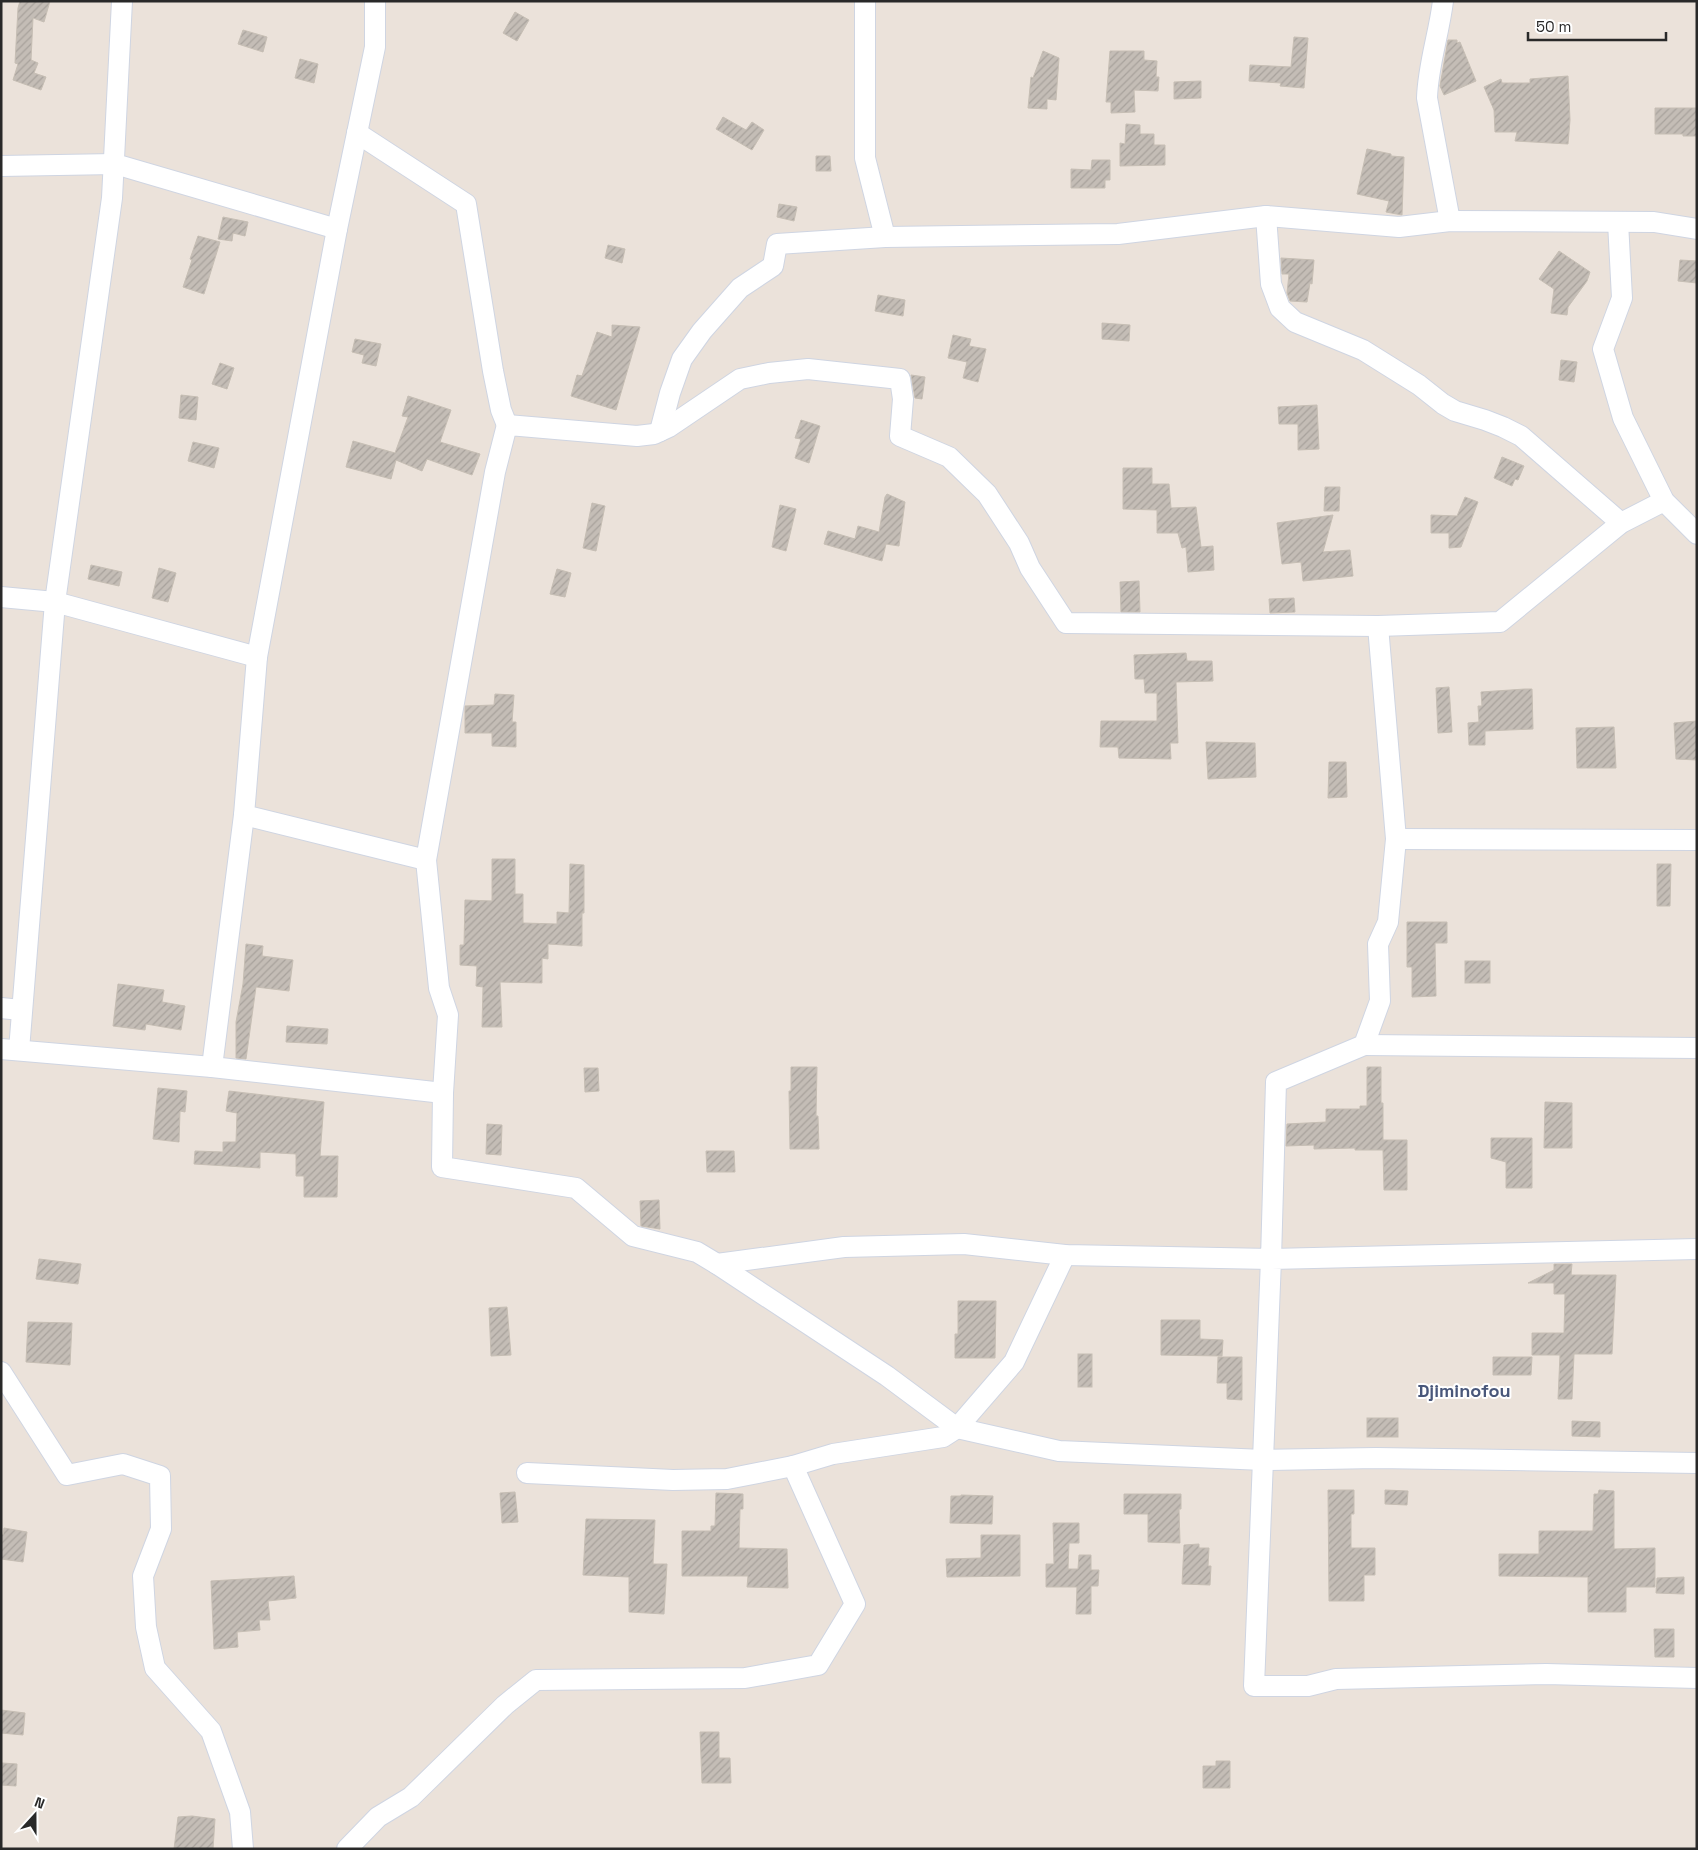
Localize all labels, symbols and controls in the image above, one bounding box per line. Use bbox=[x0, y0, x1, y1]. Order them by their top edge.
scale bar bbox=[1528, 10, 1666, 42]
text: 50 m bbox=[1536, 17, 1571, 36]
district label: Djiminofou bbox=[1417, 1379, 1511, 1402]
north arrow bbox=[10, 1790, 60, 1840]
text: N bbox=[32, 1793, 47, 1813]

